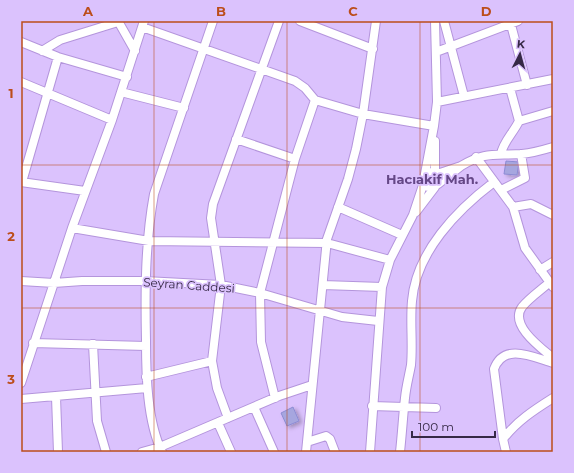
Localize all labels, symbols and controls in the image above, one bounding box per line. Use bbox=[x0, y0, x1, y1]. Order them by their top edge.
text: A bbox=[82, 3, 94, 19]
text: B bbox=[216, 3, 226, 19]
text: C bbox=[348, 3, 358, 19]
text: D bbox=[481, 3, 492, 19]
north arrow bbox=[500, 34, 540, 74]
text: K bbox=[516, 37, 527, 52]
text: 1 bbox=[8, 85, 14, 101]
district label: Hacıakif Mah. bbox=[386, 171, 478, 187]
text: 2 bbox=[7, 228, 15, 244]
street label: Seyran Caddesi bbox=[143, 274, 235, 296]
text: 3 bbox=[6, 371, 15, 387]
scale bar bbox=[412, 413, 495, 439]
text: 100 m bbox=[418, 419, 454, 434]

